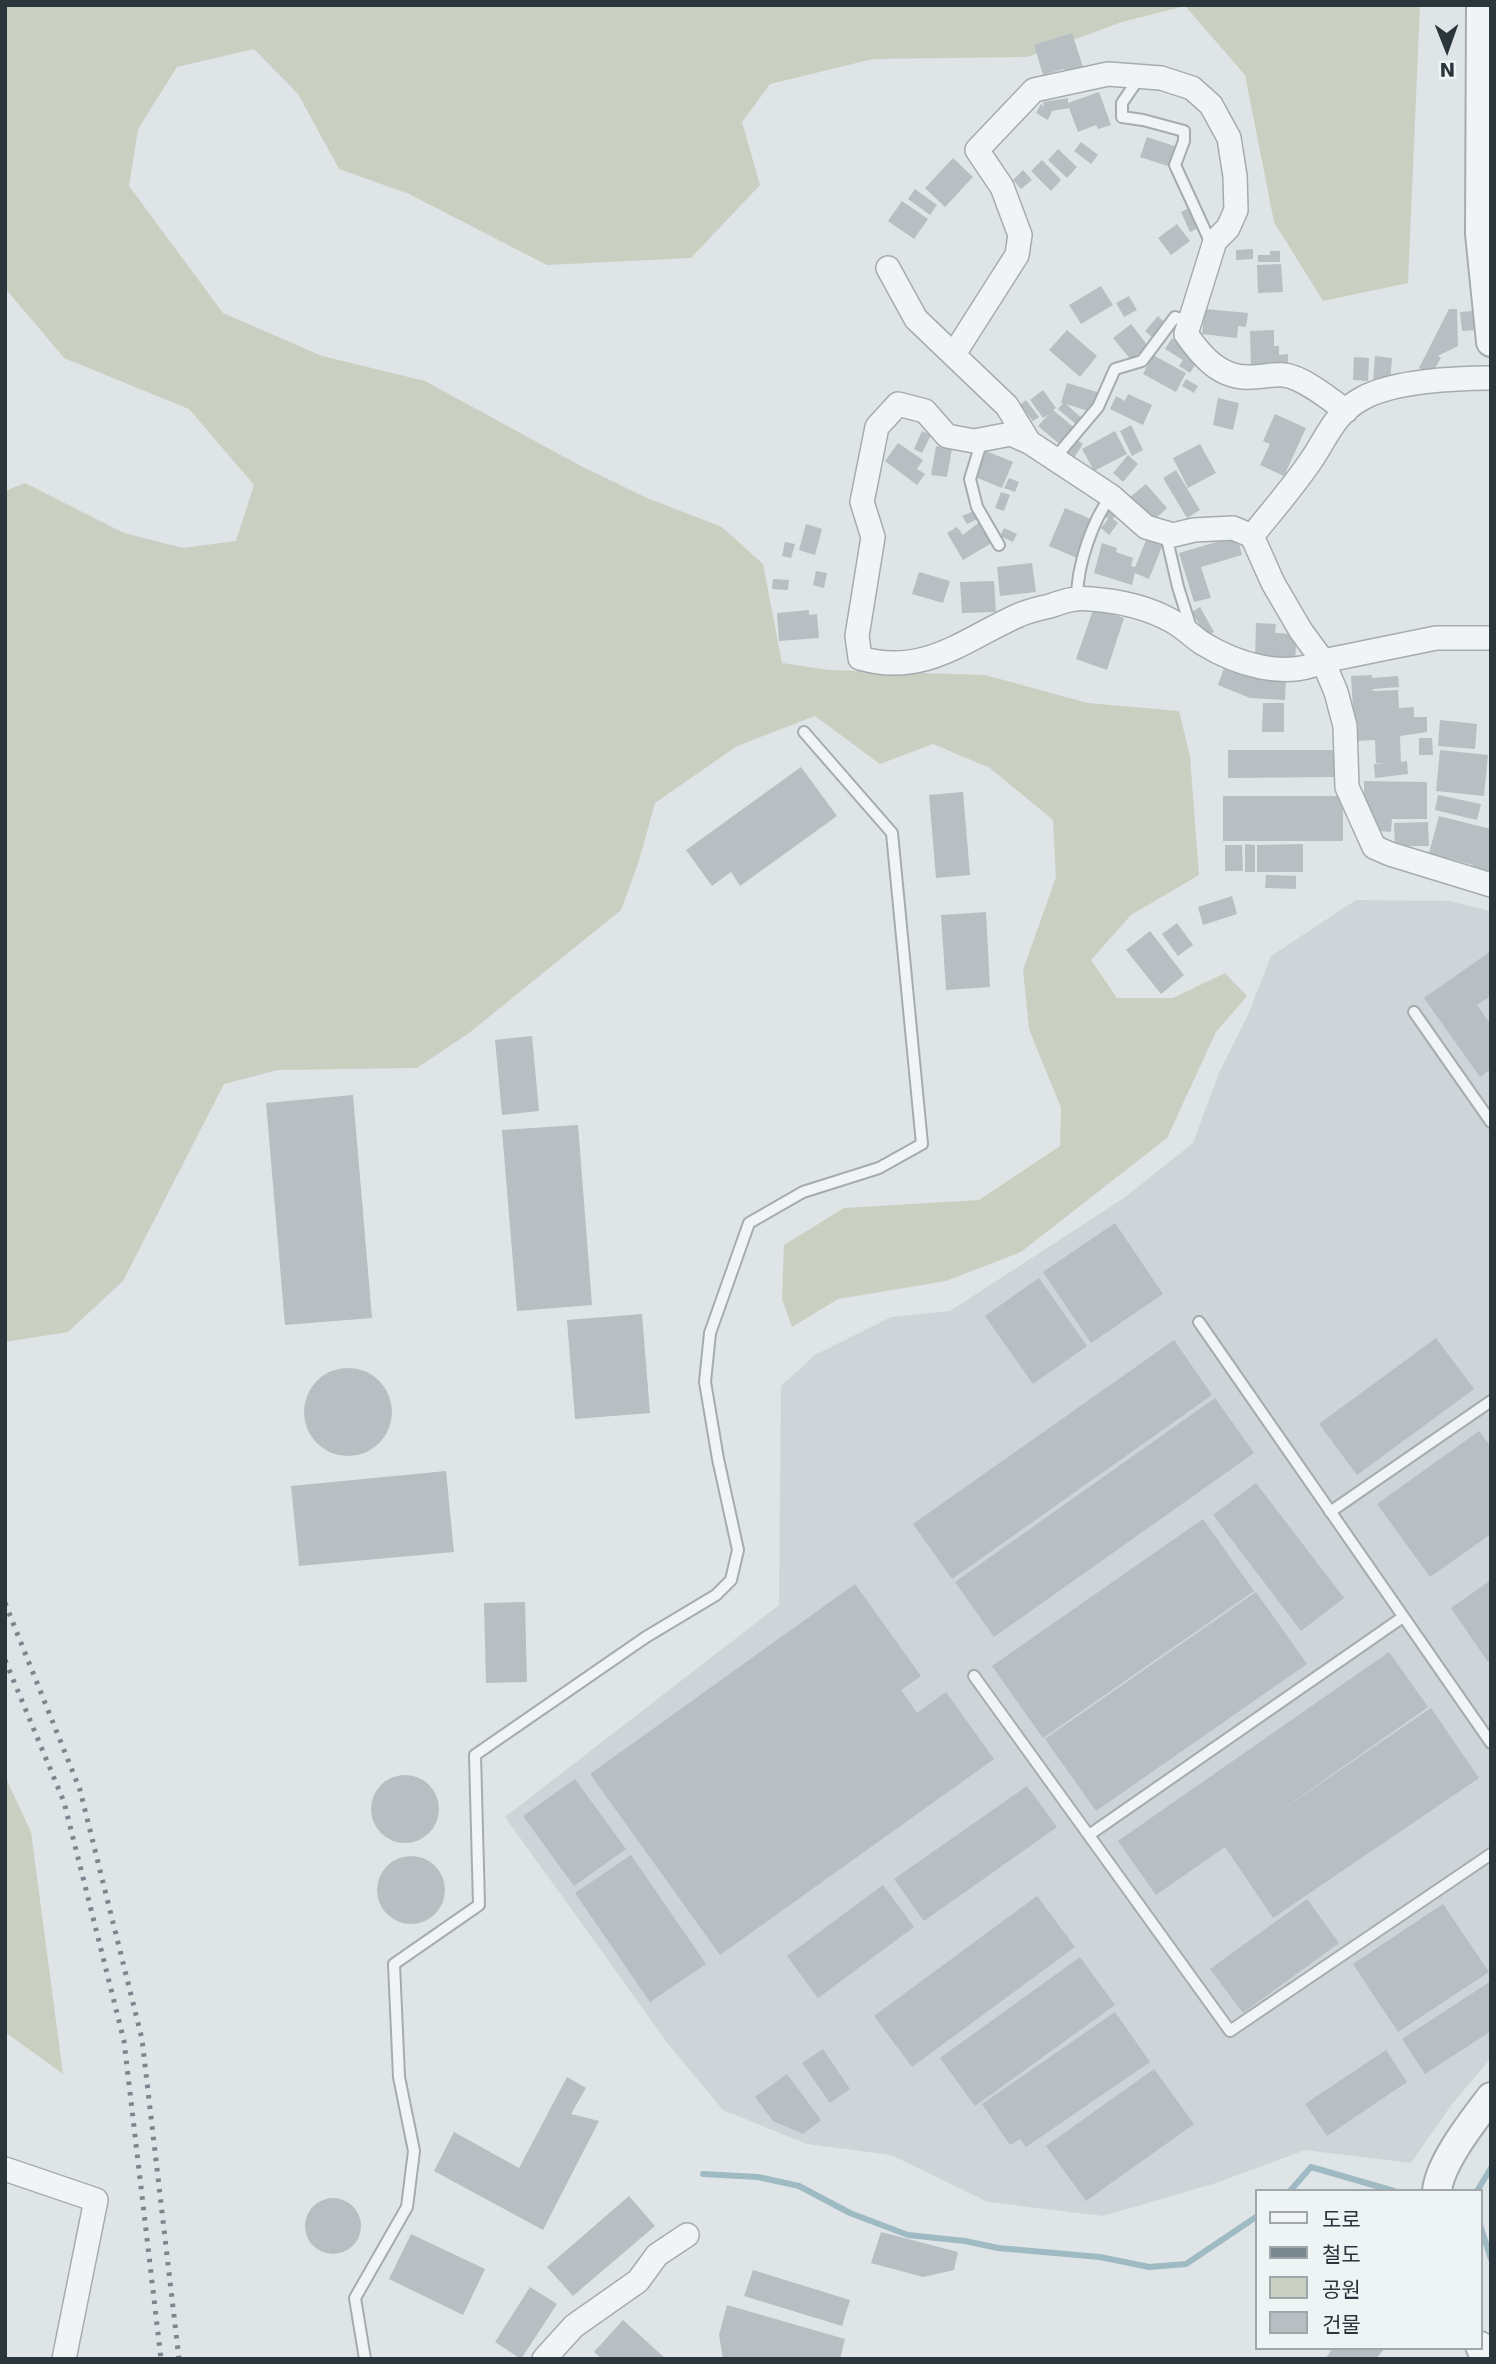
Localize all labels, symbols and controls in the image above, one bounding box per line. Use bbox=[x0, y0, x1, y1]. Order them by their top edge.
north arrow bbox=[1412, 14, 1482, 84]
text: N bbox=[1439, 59, 1456, 81]
legend bbox=[1254, 2189, 1482, 2350]
text: 도로 bbox=[1322, 2208, 1361, 2232]
text: 철도 bbox=[1322, 2243, 1361, 2267]
text: 공원 bbox=[1322, 2278, 1361, 2302]
text: 건물 bbox=[1322, 2313, 1361, 2337]

